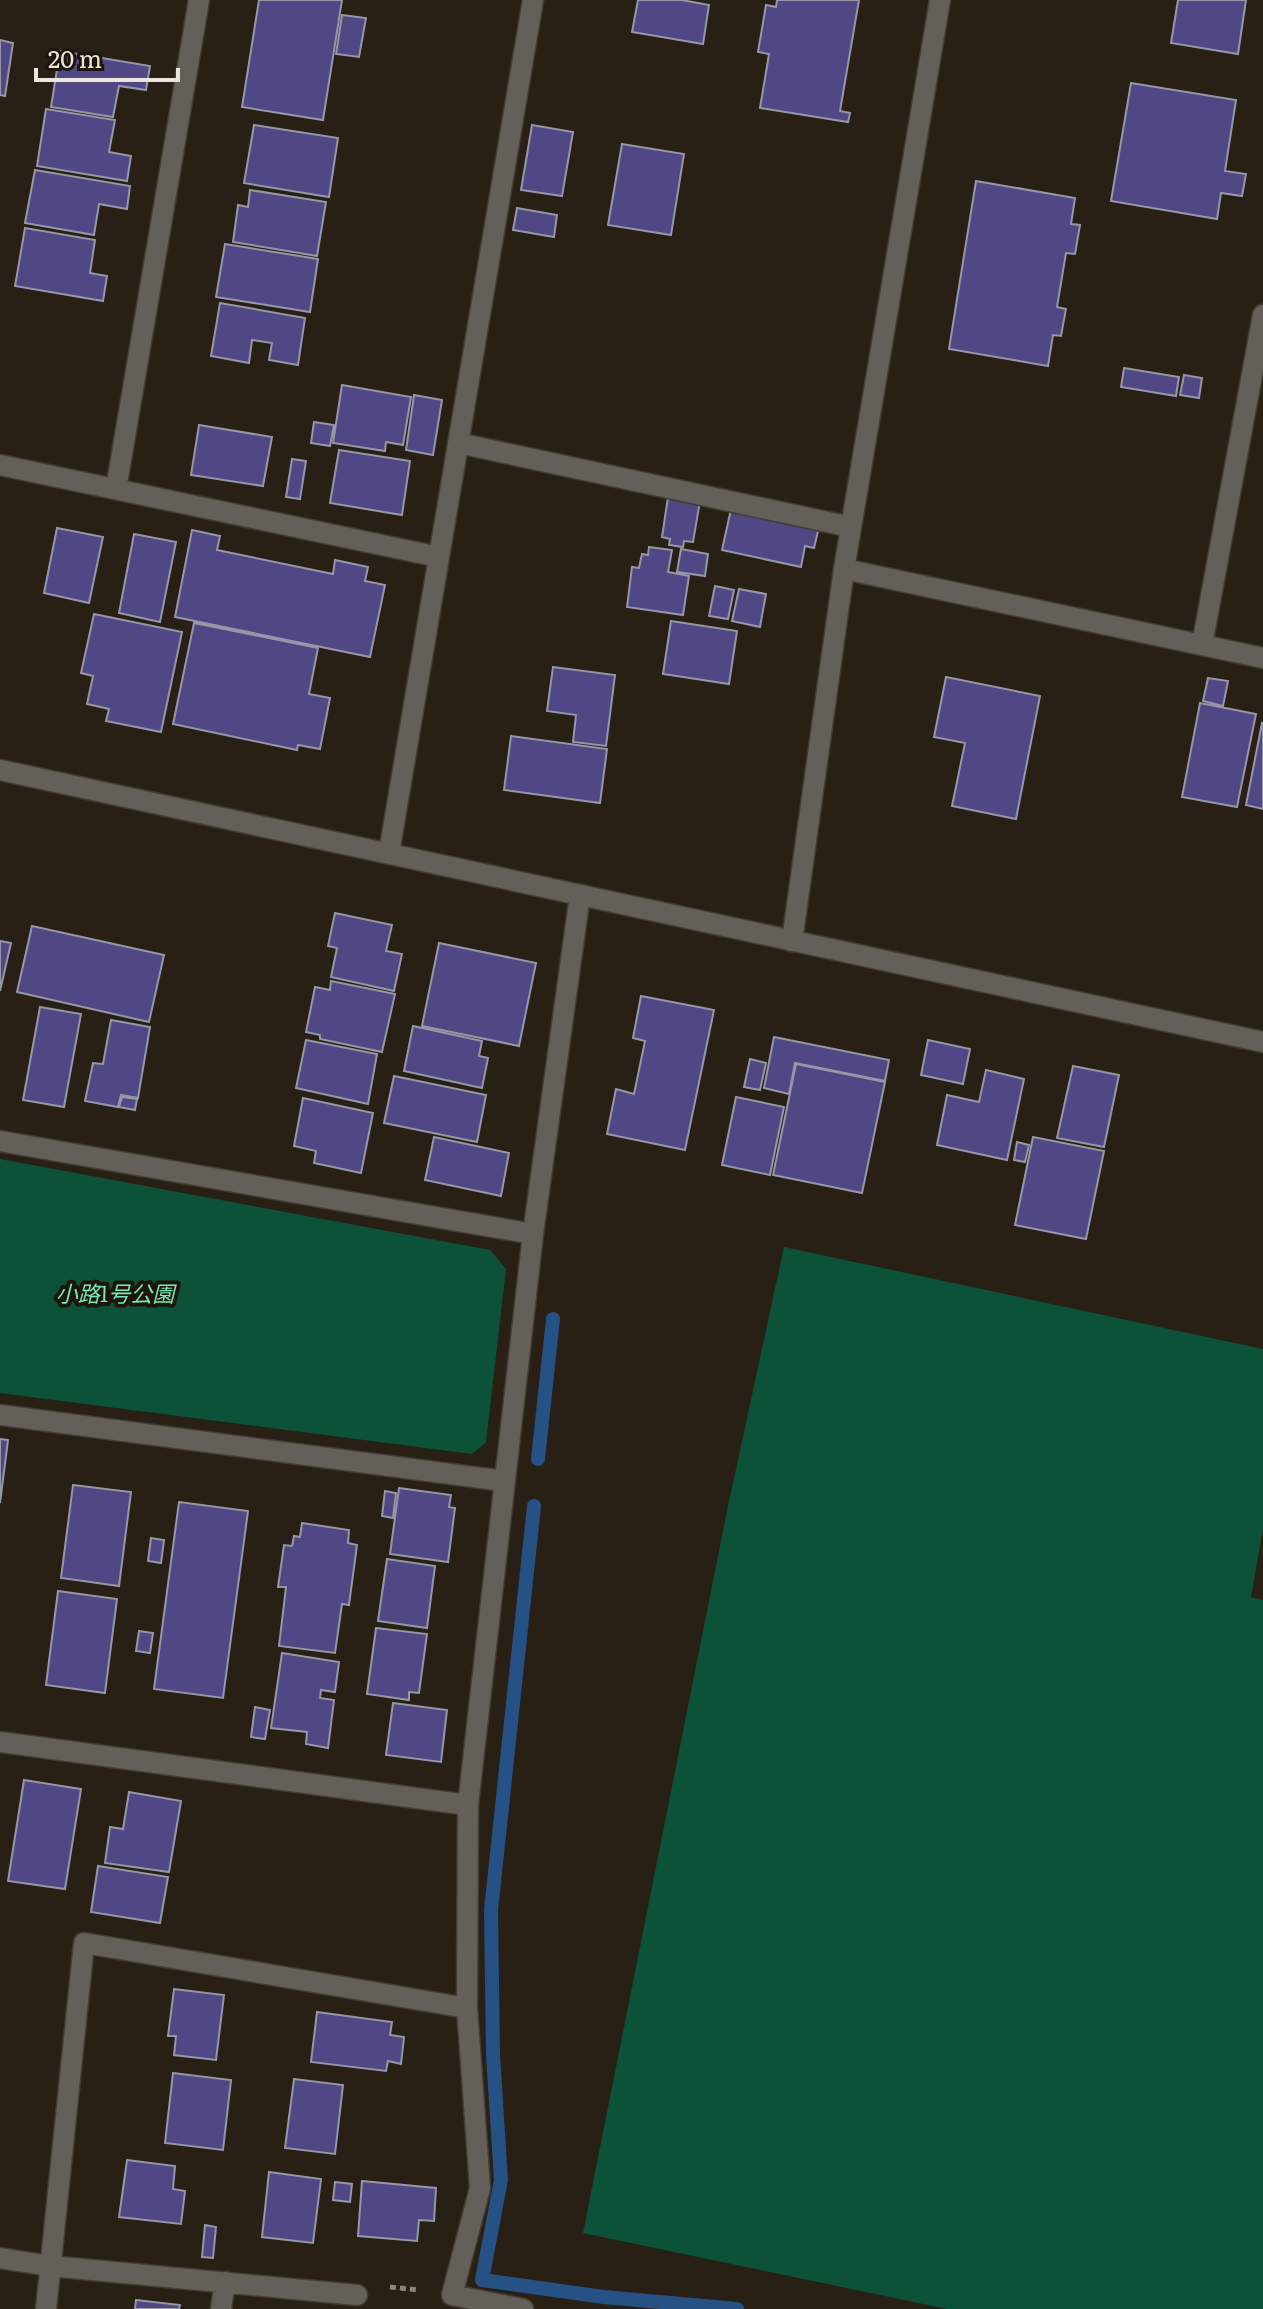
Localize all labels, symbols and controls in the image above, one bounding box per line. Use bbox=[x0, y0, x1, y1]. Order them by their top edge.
scale bar bbox=[36, 32, 178, 82]
text: 20 m bbox=[48, 40, 102, 75]
park label: 小路1号公園 bbox=[56, 1276, 177, 1309]

